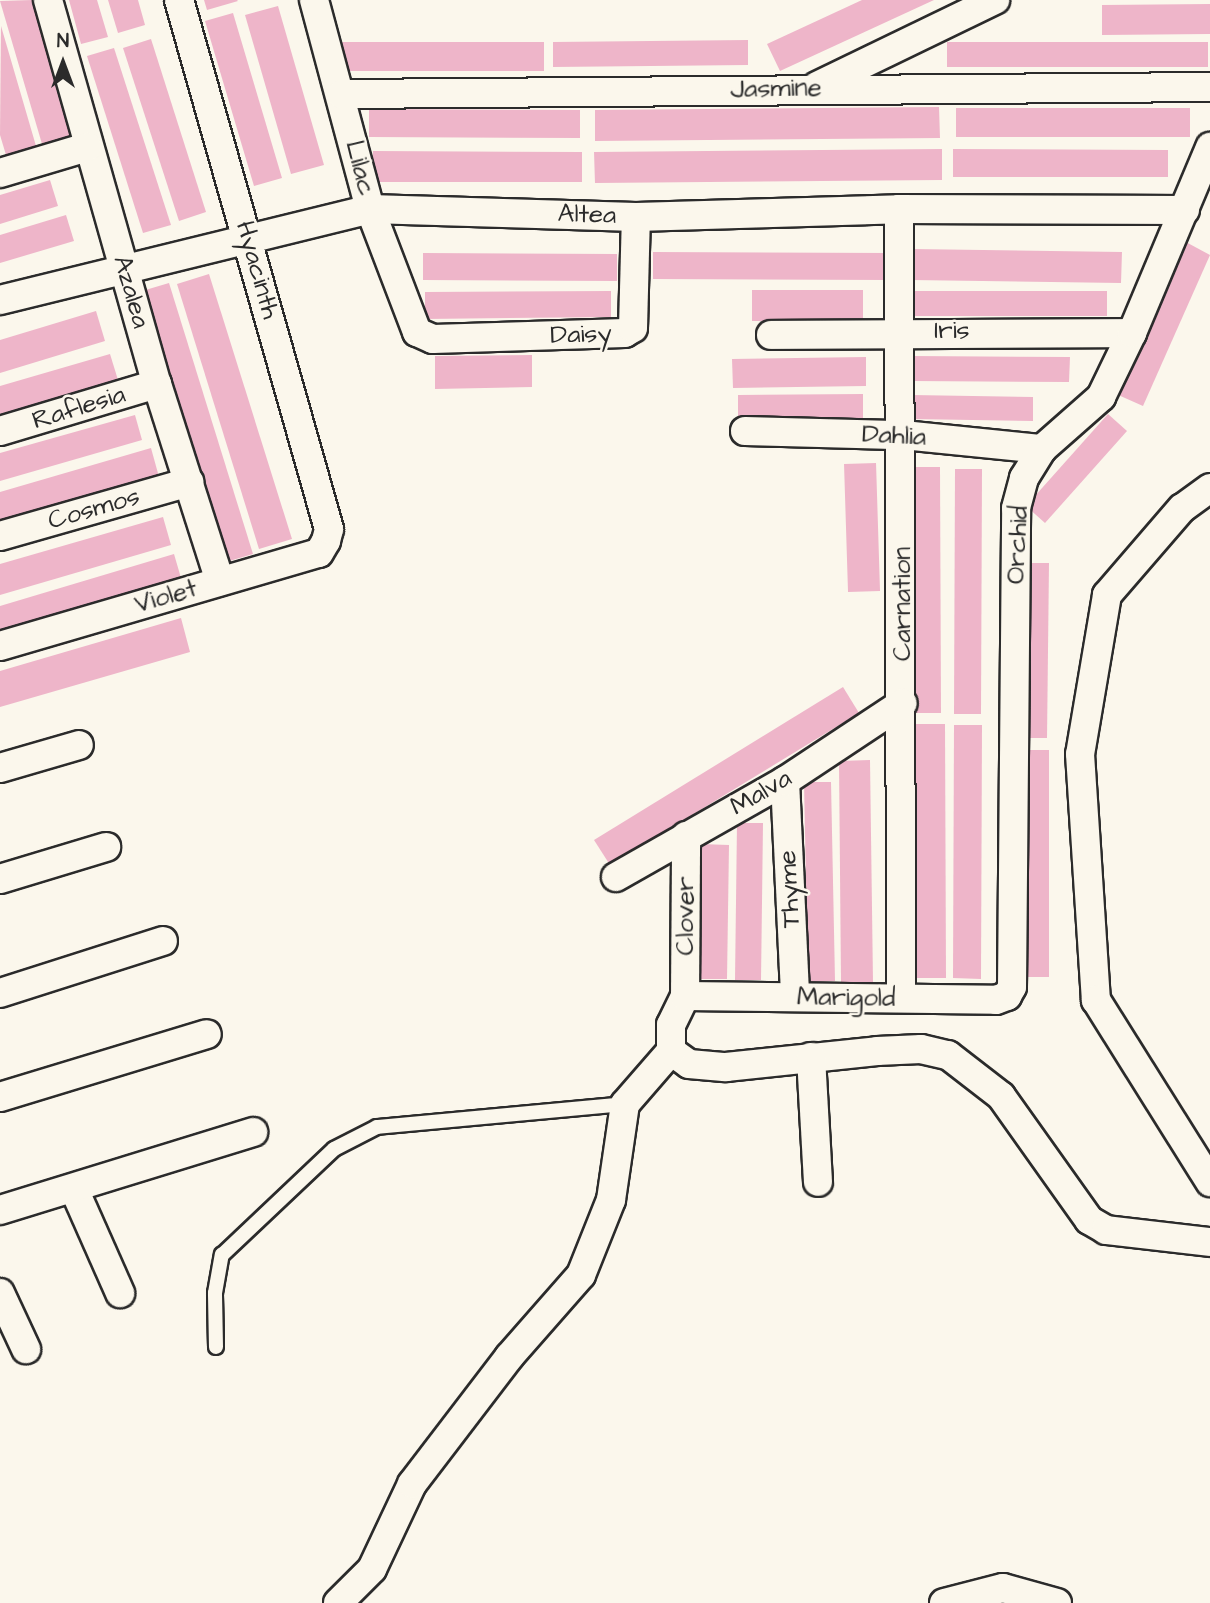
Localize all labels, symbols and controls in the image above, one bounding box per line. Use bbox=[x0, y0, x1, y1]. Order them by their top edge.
north arrow bbox=[28, 28, 98, 98]
text: N bbox=[57, 28, 69, 55]
street label: Jasmine bbox=[730, 73, 822, 105]
street label: Lilac bbox=[338, 137, 382, 199]
street label: Altea bbox=[557, 198, 617, 232]
street label: Hyacinth bbox=[228, 218, 286, 322]
street label: Azalea bbox=[106, 252, 156, 332]
street label: Iris bbox=[934, 315, 970, 347]
street label: Daisy bbox=[550, 318, 612, 352]
street label: Raflesia bbox=[29, 379, 129, 437]
street label: Dahlia bbox=[861, 419, 927, 453]
street label: Cosmos bbox=[45, 481, 143, 537]
street label: Orchid bbox=[1000, 505, 1036, 585]
street label: Carnation bbox=[887, 547, 919, 661]
street label: Violet bbox=[131, 573, 201, 621]
street label: Malva bbox=[725, 763, 797, 823]
street label: Thyme bbox=[772, 849, 808, 929]
street label: Clover bbox=[670, 876, 702, 956]
street label: Marigold bbox=[797, 982, 895, 1014]

